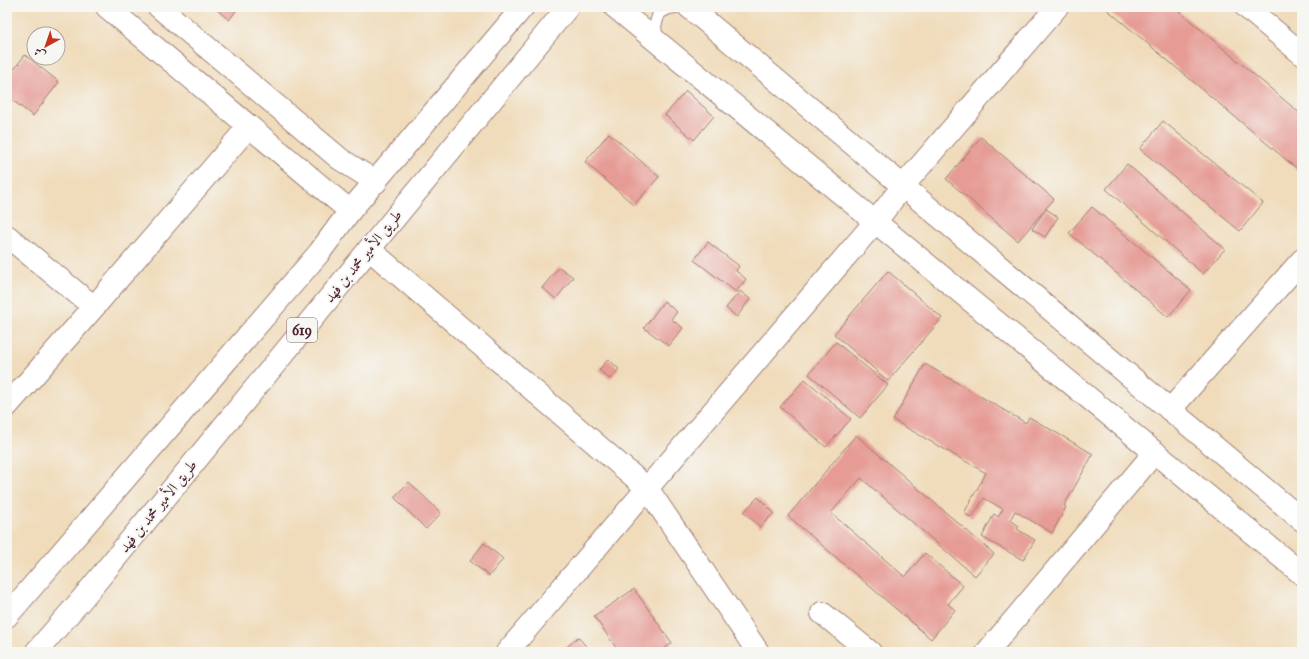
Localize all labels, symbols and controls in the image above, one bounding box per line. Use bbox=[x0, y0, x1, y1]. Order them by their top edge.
north arrow bbox=[26, 26, 66, 66]
text: ش bbox=[31, 45, 48, 62]
street label: طريق الأمير محمد بن فهد bbox=[319, 205, 407, 307]
road number: 619 bbox=[287, 318, 317, 342]
street label: طريق الأمير محمد بن فهد bbox=[114, 455, 202, 557]

